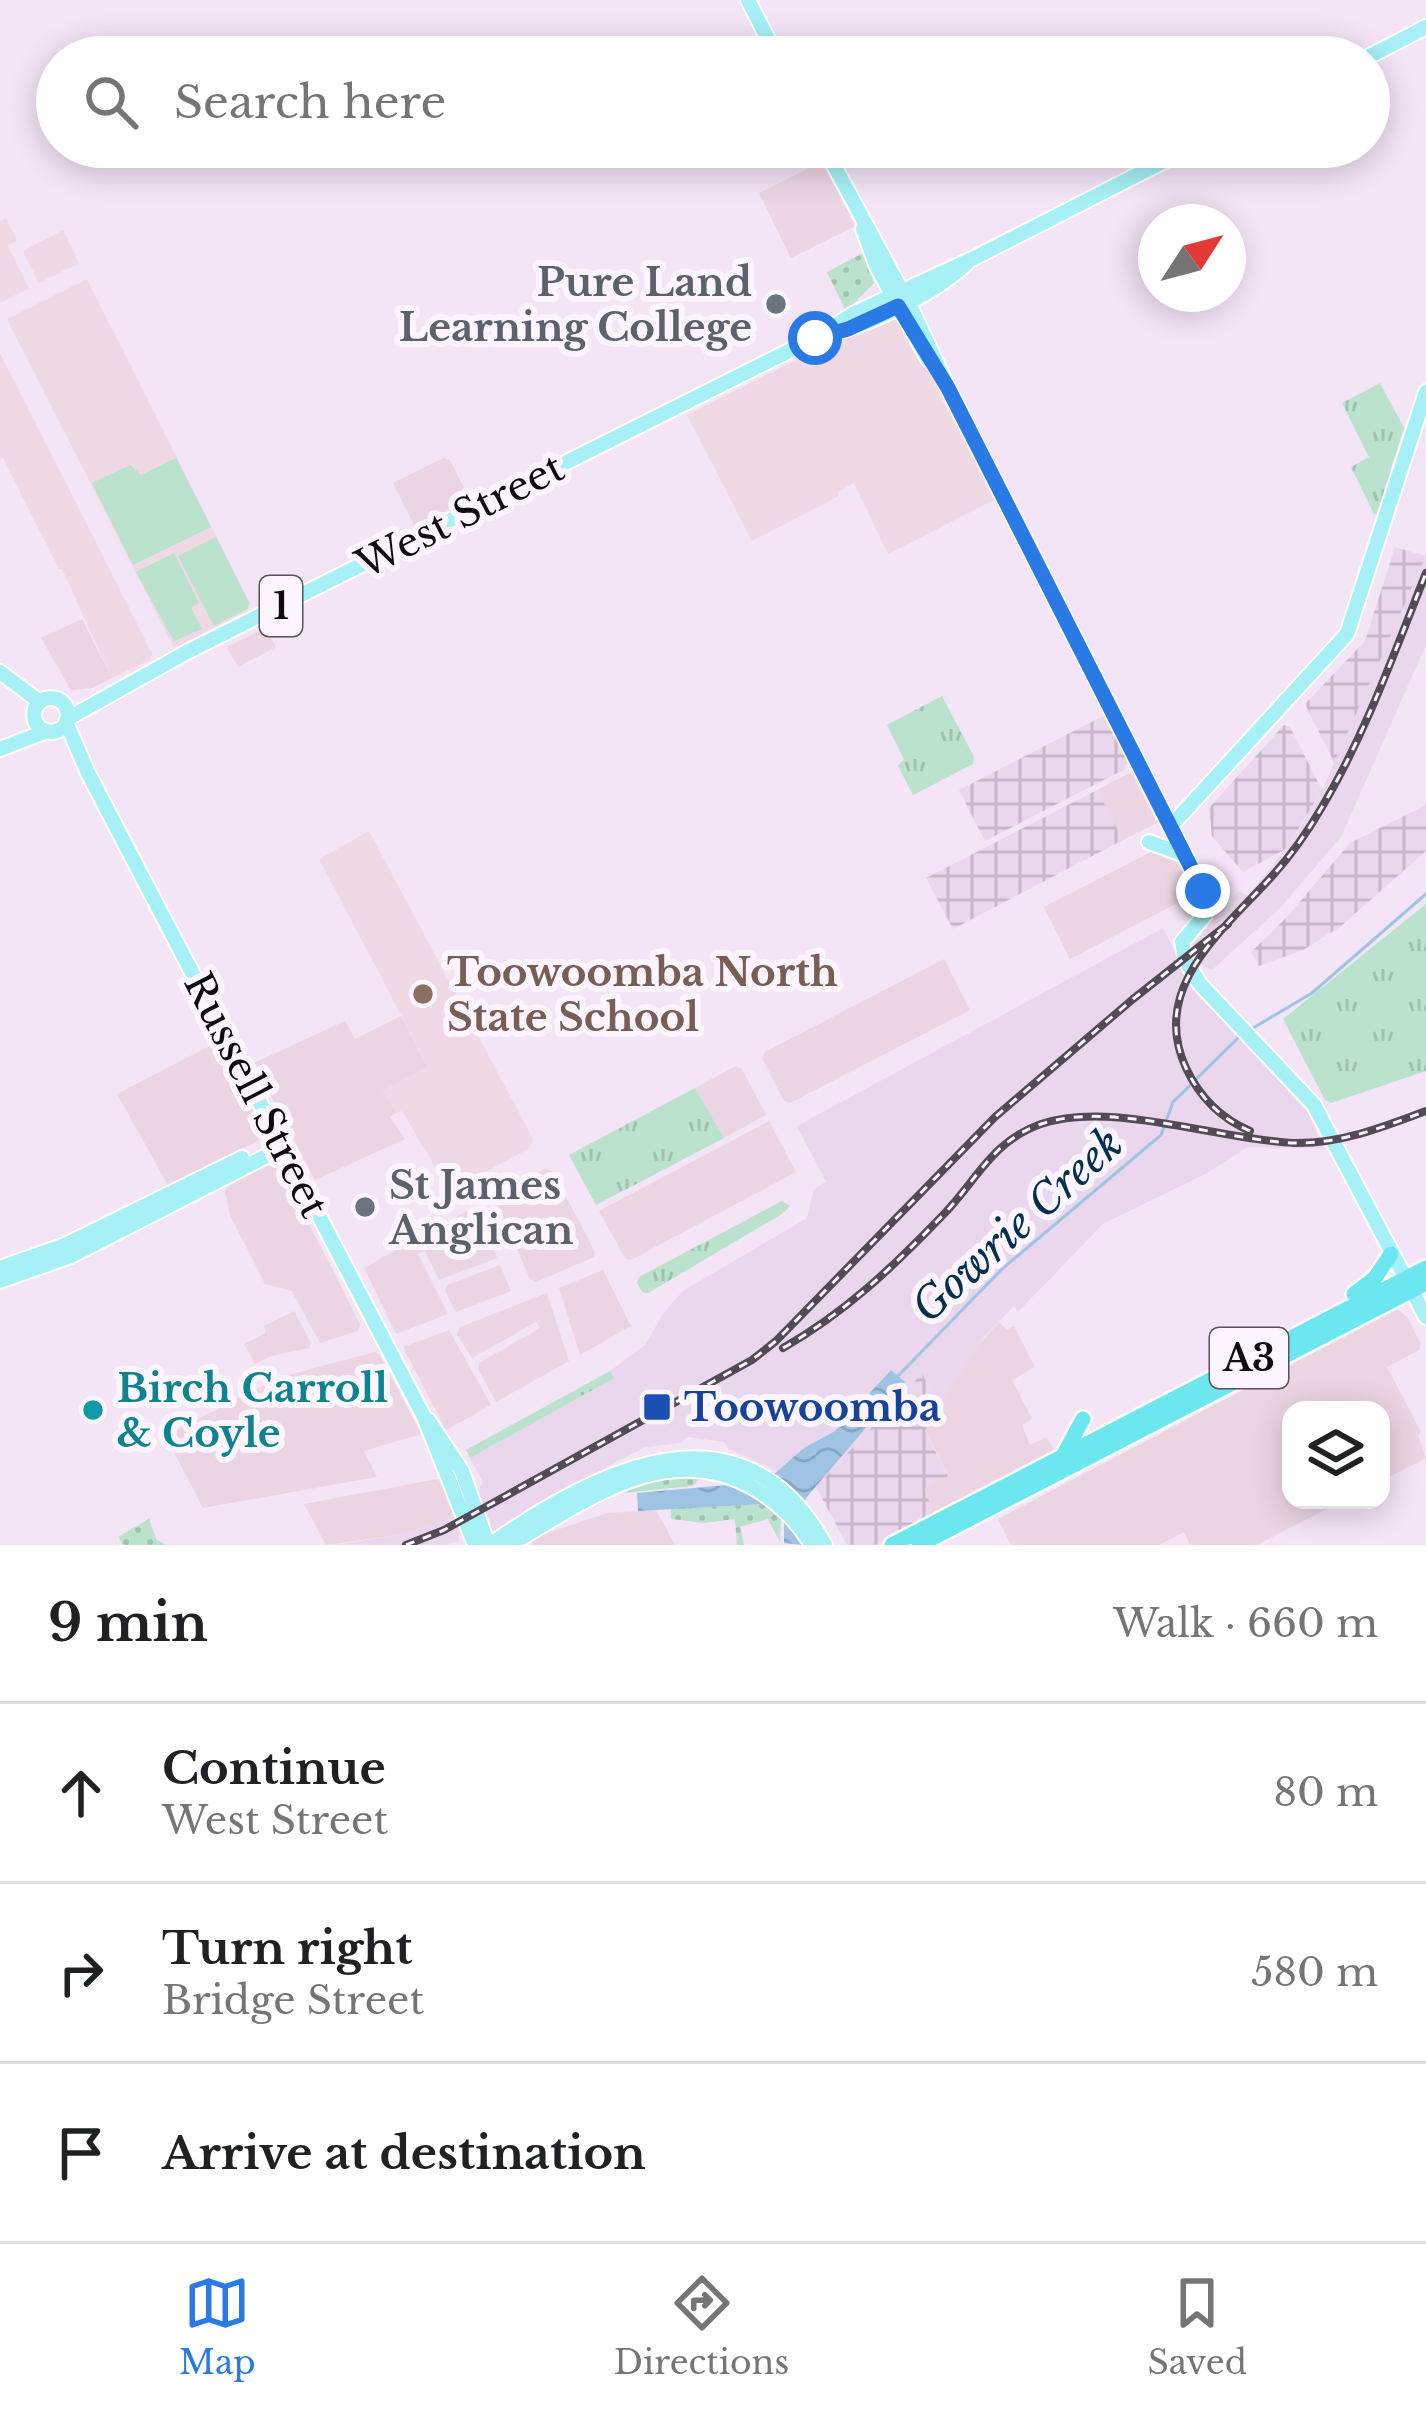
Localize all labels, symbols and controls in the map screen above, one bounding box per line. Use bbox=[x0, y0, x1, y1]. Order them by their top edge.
search box bbox=[36, 36, 1390, 168]
icon: search bbox=[78, 69, 144, 135]
text: Search here bbox=[174, 74, 446, 130]
north arrow bbox=[1138, 204, 1246, 312]
place label: Pure Land Learning College bbox=[399, 258, 752, 352]
marker: Pure Land Learning College bbox=[763, 291, 789, 317]
route start bbox=[788, 311, 842, 365]
street label: West Street bbox=[347, 443, 572, 590]
road number: 1 bbox=[260, 576, 302, 636]
route end bbox=[1176, 864, 1230, 918]
place label: Toowoomba North State School bbox=[447, 948, 838, 1042]
street label: Russell Street bbox=[173, 964, 339, 1226]
marker: Toowoomba North State School bbox=[410, 981, 436, 1007]
water label: Gowrie Creek bbox=[901, 1117, 1133, 1333]
place label: St James Anglican bbox=[388, 1161, 573, 1255]
marker: St James Anglican bbox=[352, 1194, 378, 1220]
road number: A3 bbox=[1210, 1328, 1288, 1388]
place label: Birch Carroll & Coyle bbox=[117, 1364, 388, 1458]
place label: Toowoomba bbox=[684, 1383, 941, 1432]
marker: Toowoomba bbox=[641, 1391, 673, 1423]
marker: Birch Carroll & Coyle bbox=[80, 1397, 106, 1423]
map controls bbox=[1282, 1401, 1390, 1509]
button: layers bbox=[1282, 1401, 1390, 1509]
text: 9 min bbox=[48, 1592, 208, 1655]
text: Walk · 660 m bbox=[1113, 1599, 1378, 1648]
text: Continue bbox=[162, 1740, 386, 1796]
icon: ahead bbox=[48, 1760, 114, 1826]
text: 80 m bbox=[1273, 1768, 1378, 1817]
text: West Street bbox=[162, 1796, 388, 1845]
text: Turn right bbox=[162, 1920, 412, 1976]
icon: right bbox=[48, 1940, 114, 2006]
text: 580 m bbox=[1251, 1948, 1378, 1997]
text: Bridge Street bbox=[162, 1976, 424, 2025]
icon: arrive bbox=[48, 2120, 114, 2186]
text: Arrive at destination bbox=[162, 2125, 646, 2181]
tab: Map bbox=[179, 2270, 256, 2383]
tab: Directions bbox=[614, 2270, 789, 2383]
tab: Saved bbox=[1147, 2270, 1247, 2383]

